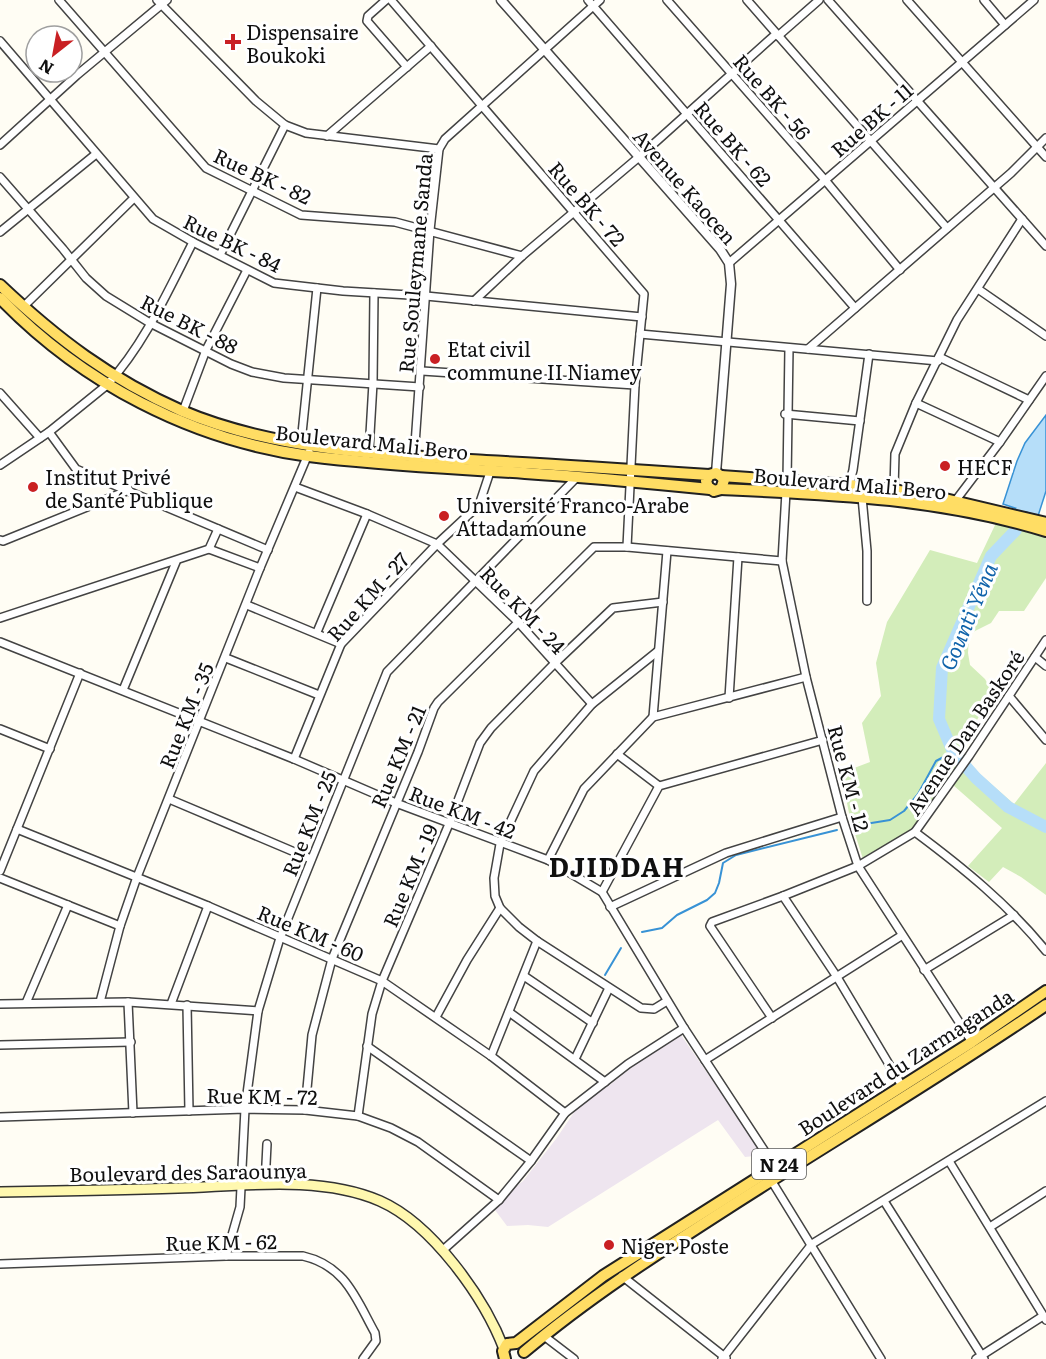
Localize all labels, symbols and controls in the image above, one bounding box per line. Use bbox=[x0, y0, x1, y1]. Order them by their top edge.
place label: Dispensaire Boukoki bbox=[246, 16, 359, 69]
north arrow bbox=[24, 24, 84, 84]
marker: Dispensaire Boukoki bbox=[224, 33, 242, 51]
street label: Rue BK - 56 bbox=[727, 47, 819, 146]
text: N bbox=[34, 54, 58, 81]
street label: Rue BK - 11 bbox=[823, 75, 919, 163]
street label: Rue BK - 62 bbox=[688, 94, 780, 192]
street label: Avenue Kaocen bbox=[627, 122, 745, 250]
street label: Rue BK - 82 bbox=[209, 139, 317, 211]
street label: Rue Souleymane Sanda bbox=[389, 151, 439, 374]
street label: Rue BK - 72 bbox=[542, 154, 634, 252]
street label: Rue BK - 84 bbox=[179, 205, 287, 279]
street label: Rue BK - 88 bbox=[136, 286, 244, 360]
place label: Etat civil commune II Niamey bbox=[447, 333, 642, 386]
marker: Etat civil commune II Niamey bbox=[428, 352, 442, 366]
street label: Boulevard Mali Bero bbox=[274, 416, 470, 466]
place label: HECF bbox=[957, 451, 1013, 481]
street label: Boulevard Mali Bero bbox=[752, 459, 948, 505]
marker: HECF bbox=[938, 459, 952, 473]
place label: Institut Privé de Santé Publique bbox=[45, 461, 213, 514]
marker: Institut Privé de Santé Publique bbox=[26, 480, 40, 494]
place label: Université Franco-Arabe Attadamoune bbox=[456, 489, 689, 542]
marker: Université Franco-Arabe Attadamoune bbox=[437, 509, 451, 523]
street label: Rue KM - 27 bbox=[319, 545, 415, 647]
water label: Gounti Yéna bbox=[930, 557, 1004, 675]
street label: Rue KM - 24 bbox=[474, 558, 574, 660]
street label: Avenue Dan Baskoré bbox=[898, 643, 1030, 821]
street label: Rue KM - 35 bbox=[150, 658, 220, 772]
street label: Rue KM - 21 bbox=[362, 700, 432, 812]
street label: Rue KM - 12 bbox=[821, 721, 879, 835]
street label: Rue KM - 25 bbox=[273, 766, 343, 880]
street label: Rue KM - 42 bbox=[405, 777, 521, 845]
street label: Rue KM - 19 bbox=[374, 819, 444, 931]
district label: DJIDDAH bbox=[549, 846, 685, 885]
street label: Rue KM - 60 bbox=[253, 896, 369, 968]
street label: Boulevard du Zarmaganda bbox=[791, 980, 1019, 1142]
street label: Rue KM - 72 bbox=[206, 1079, 318, 1111]
road number: N 24 bbox=[752, 1149, 806, 1179]
street label: Boulevard des Saraounya bbox=[69, 1154, 307, 1188]
street label: Rue KM - 62 bbox=[165, 1225, 277, 1257]
place label: Niger Poste bbox=[621, 1230, 729, 1260]
marker: Niger Poste bbox=[602, 1238, 616, 1252]

